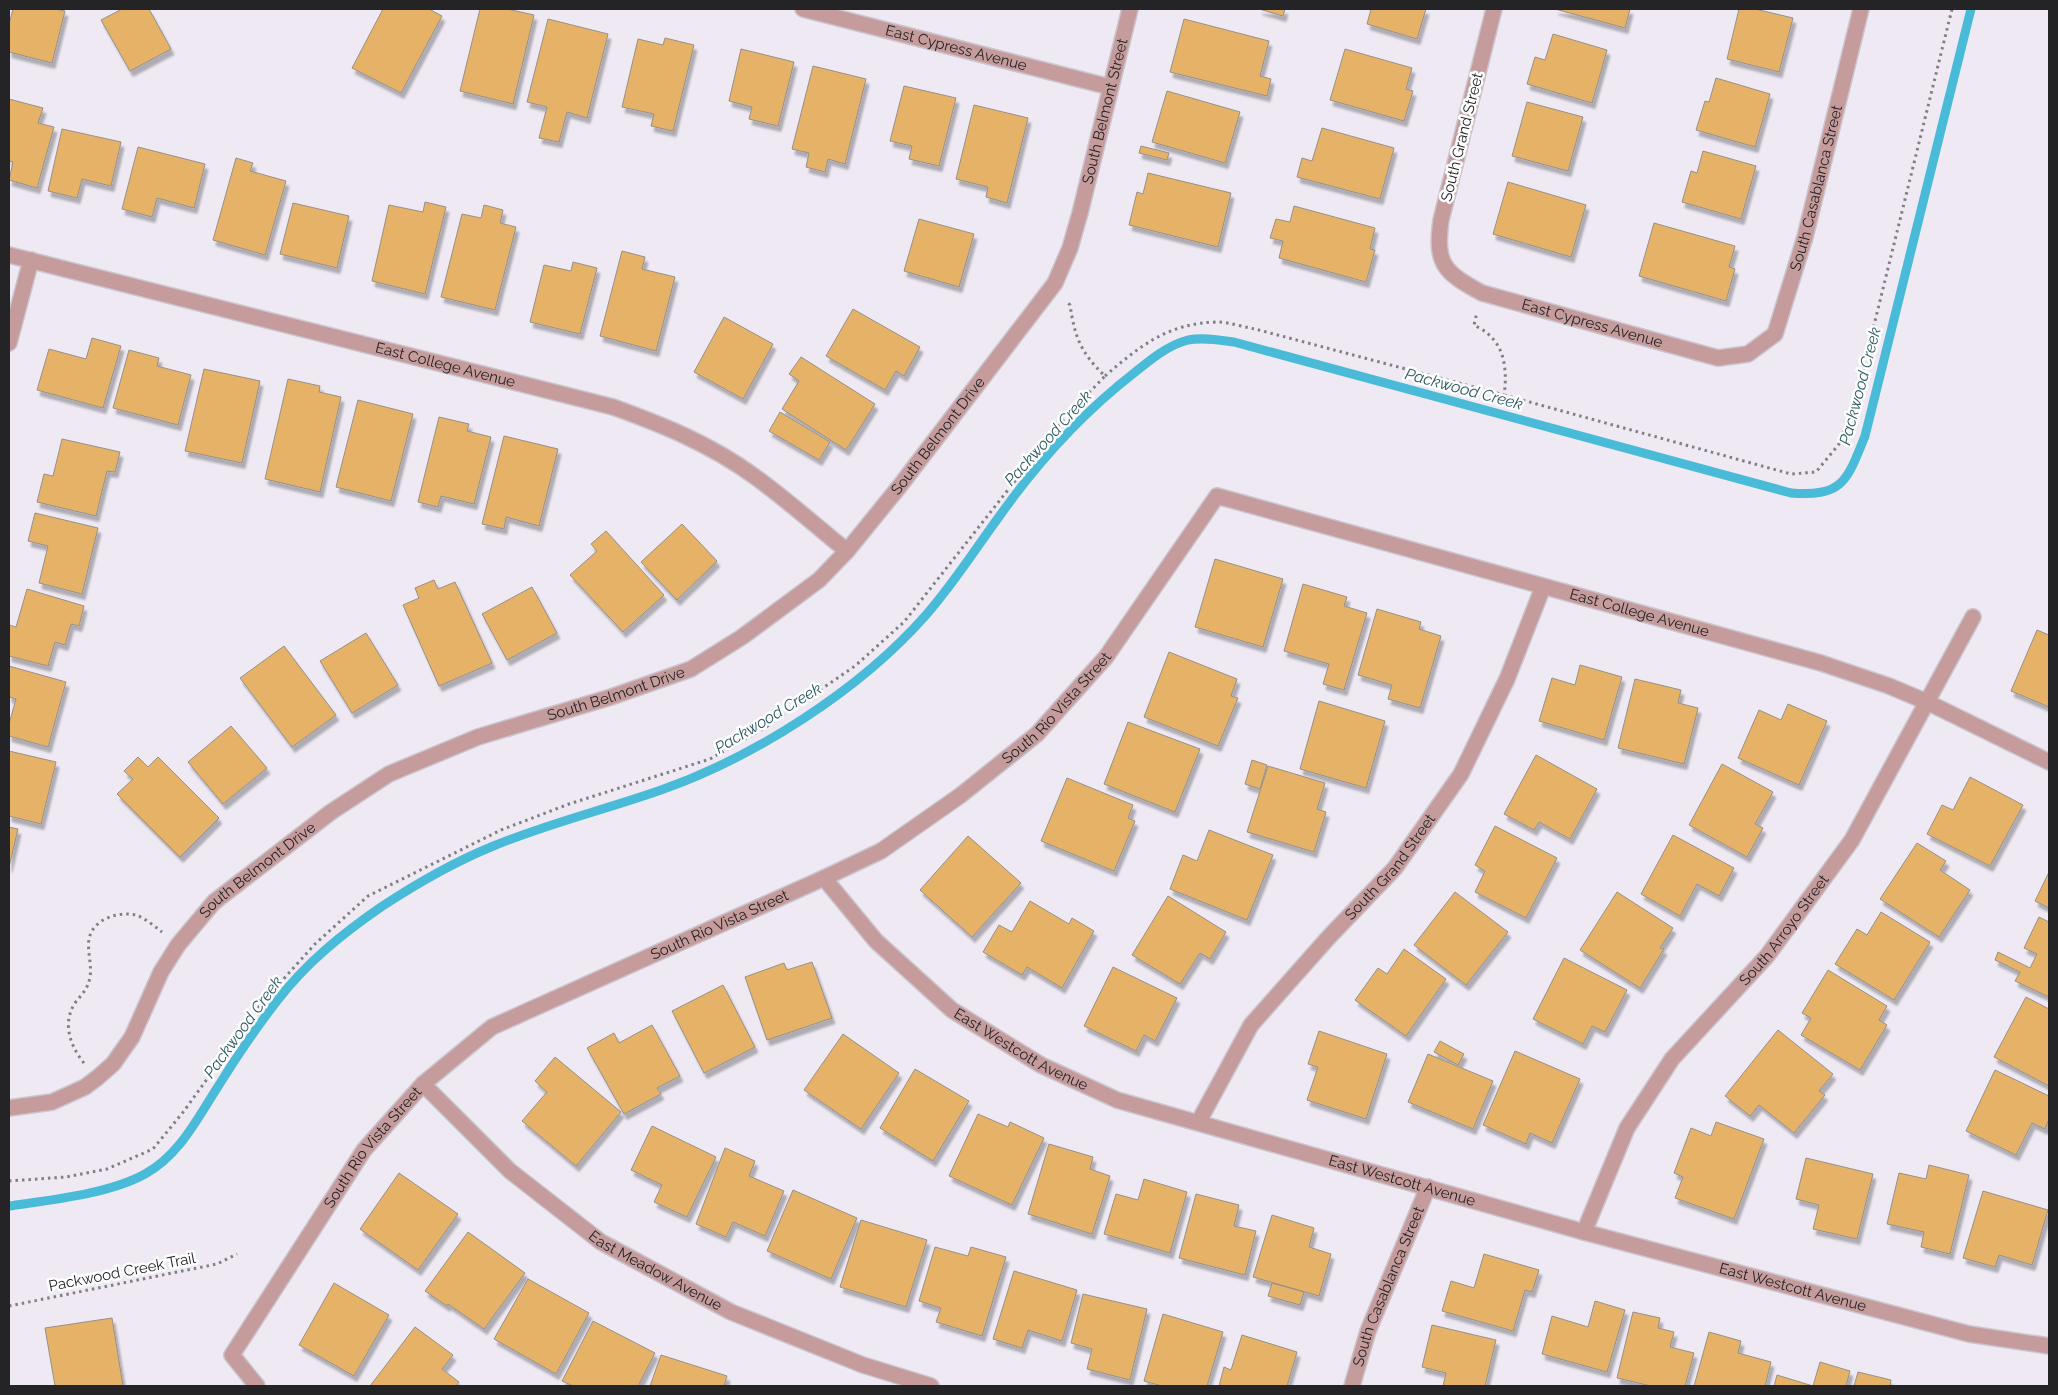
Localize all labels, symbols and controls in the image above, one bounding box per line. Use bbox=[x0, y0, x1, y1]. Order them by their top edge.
street label: East Cypress Avenue bbox=[883, 21, 1029, 75]
street label: South Belmont Street bbox=[1078, 36, 1131, 186]
street label: South Grand Street bbox=[1437, 71, 1487, 203]
street label: South Casablanca Street bbox=[1786, 103, 1846, 273]
street label: East Cypress Avenue bbox=[1520, 295, 1665, 351]
water label: Packwood Creek bbox=[1835, 325, 1885, 447]
street label: East College Avenue bbox=[373, 339, 517, 391]
water label: Packwood Creek bbox=[1403, 364, 1525, 414]
street label: South Belmont Drive bbox=[887, 373, 989, 499]
water label: Packwood Creek bbox=[1000, 386, 1096, 489]
street label: East College Avenue bbox=[1568, 585, 1711, 641]
street label: South Rio Vista Street bbox=[998, 649, 1115, 768]
street label: South Belmont Drive bbox=[545, 663, 687, 725]
water label: Packwood Creek bbox=[711, 678, 825, 757]
street label: South Grand Street bbox=[1341, 811, 1439, 924]
street label: South Belmont Drive bbox=[196, 818, 319, 921]
street label: South Arroyo Street bbox=[1735, 871, 1833, 989]
street label: South Rio Vista Street bbox=[648, 886, 791, 964]
water label: Packwood Creek bbox=[200, 972, 287, 1082]
street label: East Westcott Avenue bbox=[951, 1004, 1091, 1095]
street label: South Rio Vista Street bbox=[320, 1083, 425, 1211]
street label: East Westcott Avenue bbox=[1327, 1151, 1478, 1210]
street label: South Casablanca Street bbox=[1349, 1204, 1428, 1369]
street label: East Meadow Avenue bbox=[585, 1227, 725, 1315]
street label: Packwood Creek Trail bbox=[47, 1249, 198, 1295]
street label: East Westcott Avenue bbox=[1717, 1259, 1869, 1316]

